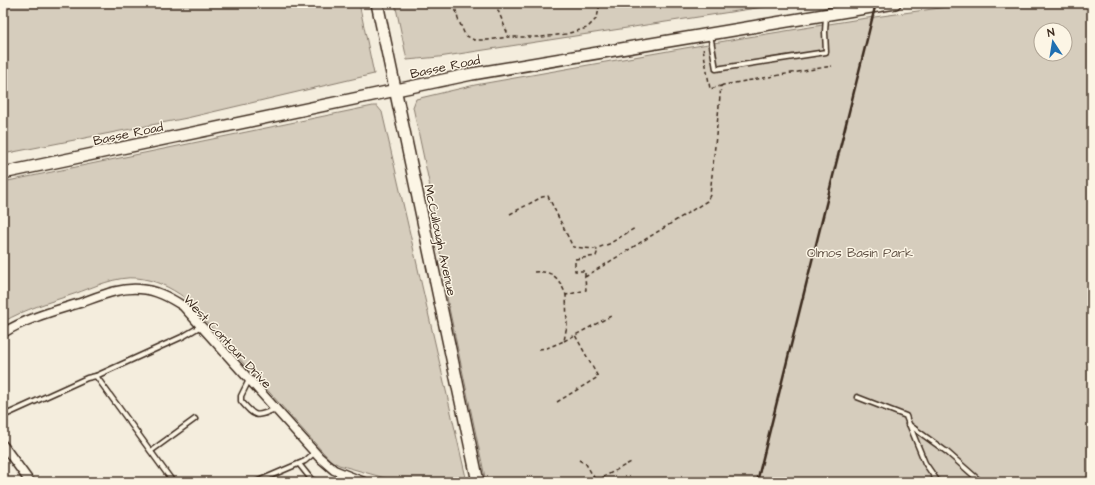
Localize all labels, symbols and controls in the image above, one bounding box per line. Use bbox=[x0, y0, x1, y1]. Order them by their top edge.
north arrow bbox=[1033, 22, 1073, 62]
text: N bbox=[1046, 25, 1056, 41]
street label: Basse Road bbox=[409, 51, 482, 83]
street label: Basse Road bbox=[92, 118, 165, 150]
street label: McCullough Avenue bbox=[418, 183, 461, 298]
park label: Olmos Basin Park bbox=[807, 244, 913, 262]
street label: West Contour Drive bbox=[179, 291, 276, 392]

